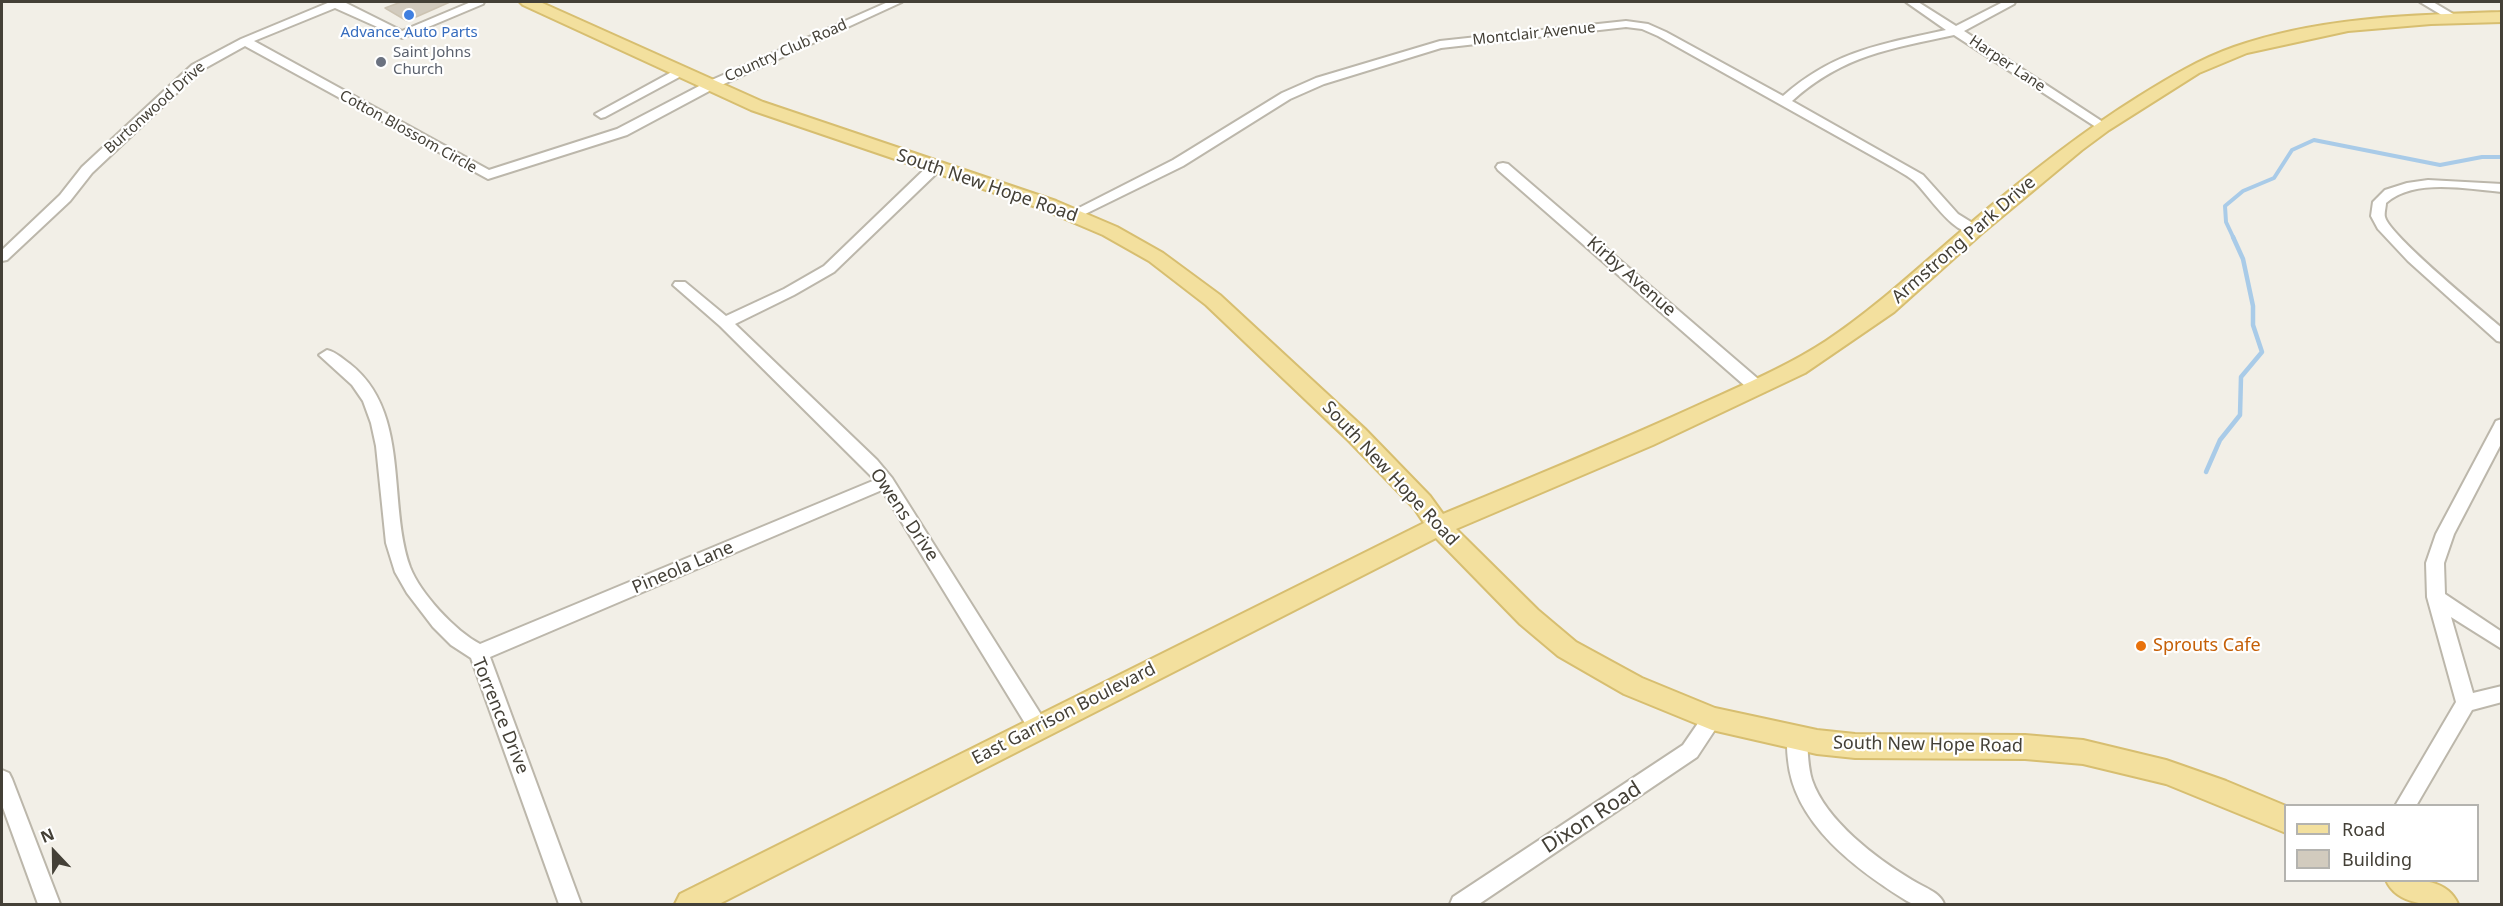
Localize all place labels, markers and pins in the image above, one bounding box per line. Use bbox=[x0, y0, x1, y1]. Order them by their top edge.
marker: Advance Auto Parts bbox=[402, 8, 416, 22]
place label: Advance Auto Parts bbox=[340, 24, 478, 42]
place label: Saint Johns Church bbox=[393, 44, 471, 79]
marker: Saint Johns Church bbox=[374, 55, 388, 69]
place label: Sprouts Cafe bbox=[2153, 635, 2261, 657]
marker: Sprouts Cafe bbox=[2134, 639, 2148, 653]

